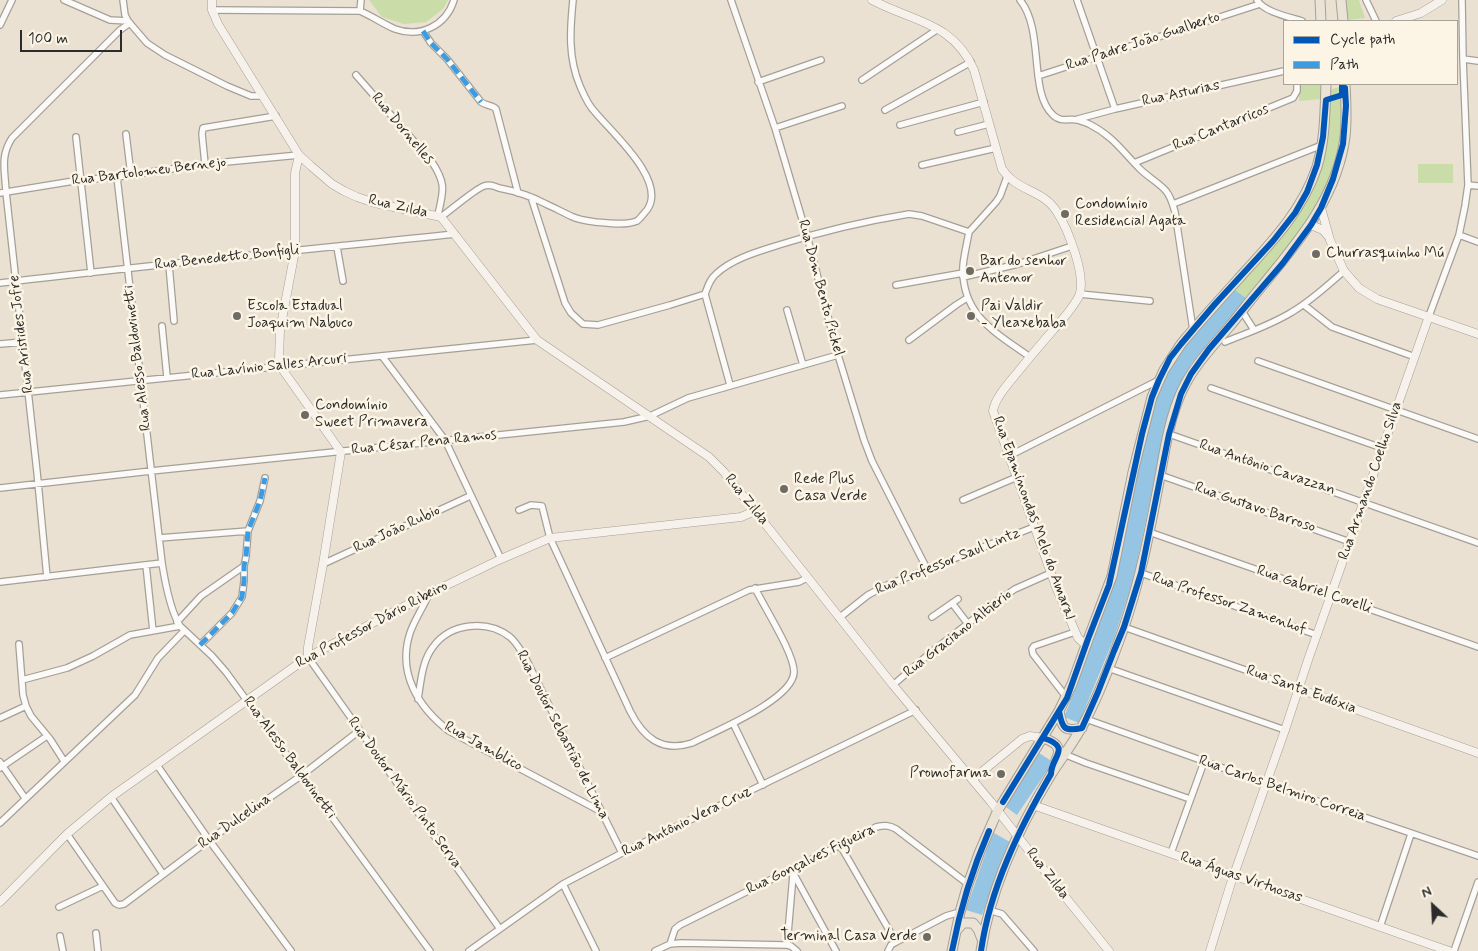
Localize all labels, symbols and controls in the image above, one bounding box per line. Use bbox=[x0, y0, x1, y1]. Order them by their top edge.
street label: Rua Padre João Gualberto bbox=[1064, 9, 1222, 75]
scale bar bbox=[22, 20, 125, 52]
legend bbox=[1283, 20, 1458, 85]
text: 100 m bbox=[28, 29, 68, 49]
text: Cycle path bbox=[1330, 30, 1395, 50]
text: Path bbox=[1330, 55, 1359, 75]
street label: Rua Asturias bbox=[1140, 77, 1222, 111]
street label: Rua Dornelles bbox=[367, 89, 437, 169]
street label: Rua Cantarricos bbox=[1170, 101, 1272, 155]
street label: Rua Bartolomeu Bernejo bbox=[71, 154, 227, 190]
street label: Rua Zilda bbox=[367, 191, 429, 223]
place label: Condomínio Residencial Agata bbox=[1075, 196, 1186, 231]
marker: Condomínio Residencial Agata bbox=[1059, 208, 1071, 220]
street label: Rua Dom Bento Pickel bbox=[793, 218, 847, 358]
street label: Rua Benedetto Bonfigli bbox=[154, 241, 300, 275]
place label: Churrasquinho Mú bbox=[1326, 245, 1444, 263]
marker: Churrasquinho Mú bbox=[1310, 248, 1322, 260]
place label: Bar do senhor Antenor bbox=[980, 253, 1067, 288]
marker: Bar do senhor Antenor bbox=[964, 265, 976, 277]
street label: Rua Aristides Jofre bbox=[6, 274, 38, 394]
street label: Rua Alesso Baldovinetti bbox=[120, 284, 156, 432]
place label: Escola Estadual Joaquim Nabuco bbox=[247, 298, 353, 333]
place label: Pai Valdir - Yleaxebaba bbox=[981, 298, 1066, 333]
marker: Escola Estadual Joaquim Nabuco bbox=[231, 310, 243, 322]
marker: Pai Valdir - Yleaxebaba bbox=[965, 310, 977, 322]
street label: Rua Lavínio Salles Arcuri bbox=[190, 350, 348, 384]
place label: Condomínio Sweet Primavera bbox=[315, 397, 428, 432]
street label: Rua Armando Coelho Silva bbox=[1335, 399, 1407, 563]
marker: Condomínio Sweet Primavera bbox=[299, 409, 311, 421]
street label: Rua Epaminondas Melo do Amaral bbox=[988, 414, 1078, 622]
street label: Rua César Pena Ramos bbox=[350, 426, 498, 460]
street label: Rua Antônio Cavazzan bbox=[1197, 436, 1337, 500]
street label: Rua Zilda bbox=[720, 471, 772, 529]
place label: Rede Plus Casa Verde bbox=[794, 471, 867, 506]
street label: Rua Gustavo Barroso bbox=[1192, 479, 1318, 537]
marker: Rede Plus Casa Verde bbox=[778, 483, 790, 495]
street label: Rua João Rubio bbox=[351, 502, 443, 558]
street label: Rua Professor Saul Lintz bbox=[873, 525, 1023, 599]
street label: Rua Gabriel Covelli bbox=[1254, 562, 1374, 618]
street label: Rua Professor Zamenhof bbox=[1150, 569, 1308, 639]
street label: Rua Professor Dário Ribeiro bbox=[293, 577, 451, 673]
street label: Rua Graciano Altierio bbox=[900, 586, 1016, 682]
street label: Rua Doutor Sebastião de Lima bbox=[512, 648, 612, 822]
street label: Rua Santa Eudóxia bbox=[1243, 662, 1359, 718]
street label: Rua Alesso Baldovinetti bbox=[239, 693, 339, 823]
street label: Rua Doutor Mário Pinto Serva bbox=[343, 714, 465, 872]
street label: Rua Jamblico bbox=[441, 718, 525, 776]
street label: Rua Carlos Belmiro Correia bbox=[1196, 752, 1368, 826]
place label: Promofarma bbox=[910, 765, 991, 783]
marker: Promofarma bbox=[995, 768, 1007, 780]
street label: Rua Antônio Vera Cruz bbox=[619, 783, 755, 861]
street label: Rua Dulcelina bbox=[195, 790, 275, 854]
street label: Rua Gonçalves Figueira bbox=[744, 821, 878, 899]
street label: Rua Zilda bbox=[1021, 845, 1073, 903]
street label: Rua Águas Virtuosas bbox=[1177, 849, 1305, 907]
north arrow bbox=[1408, 881, 1458, 931]
text: N bbox=[1419, 882, 1435, 903]
place label: Terminal Casa Verde bbox=[780, 928, 917, 946]
marker: Terminal Casa Verde bbox=[921, 931, 933, 943]

